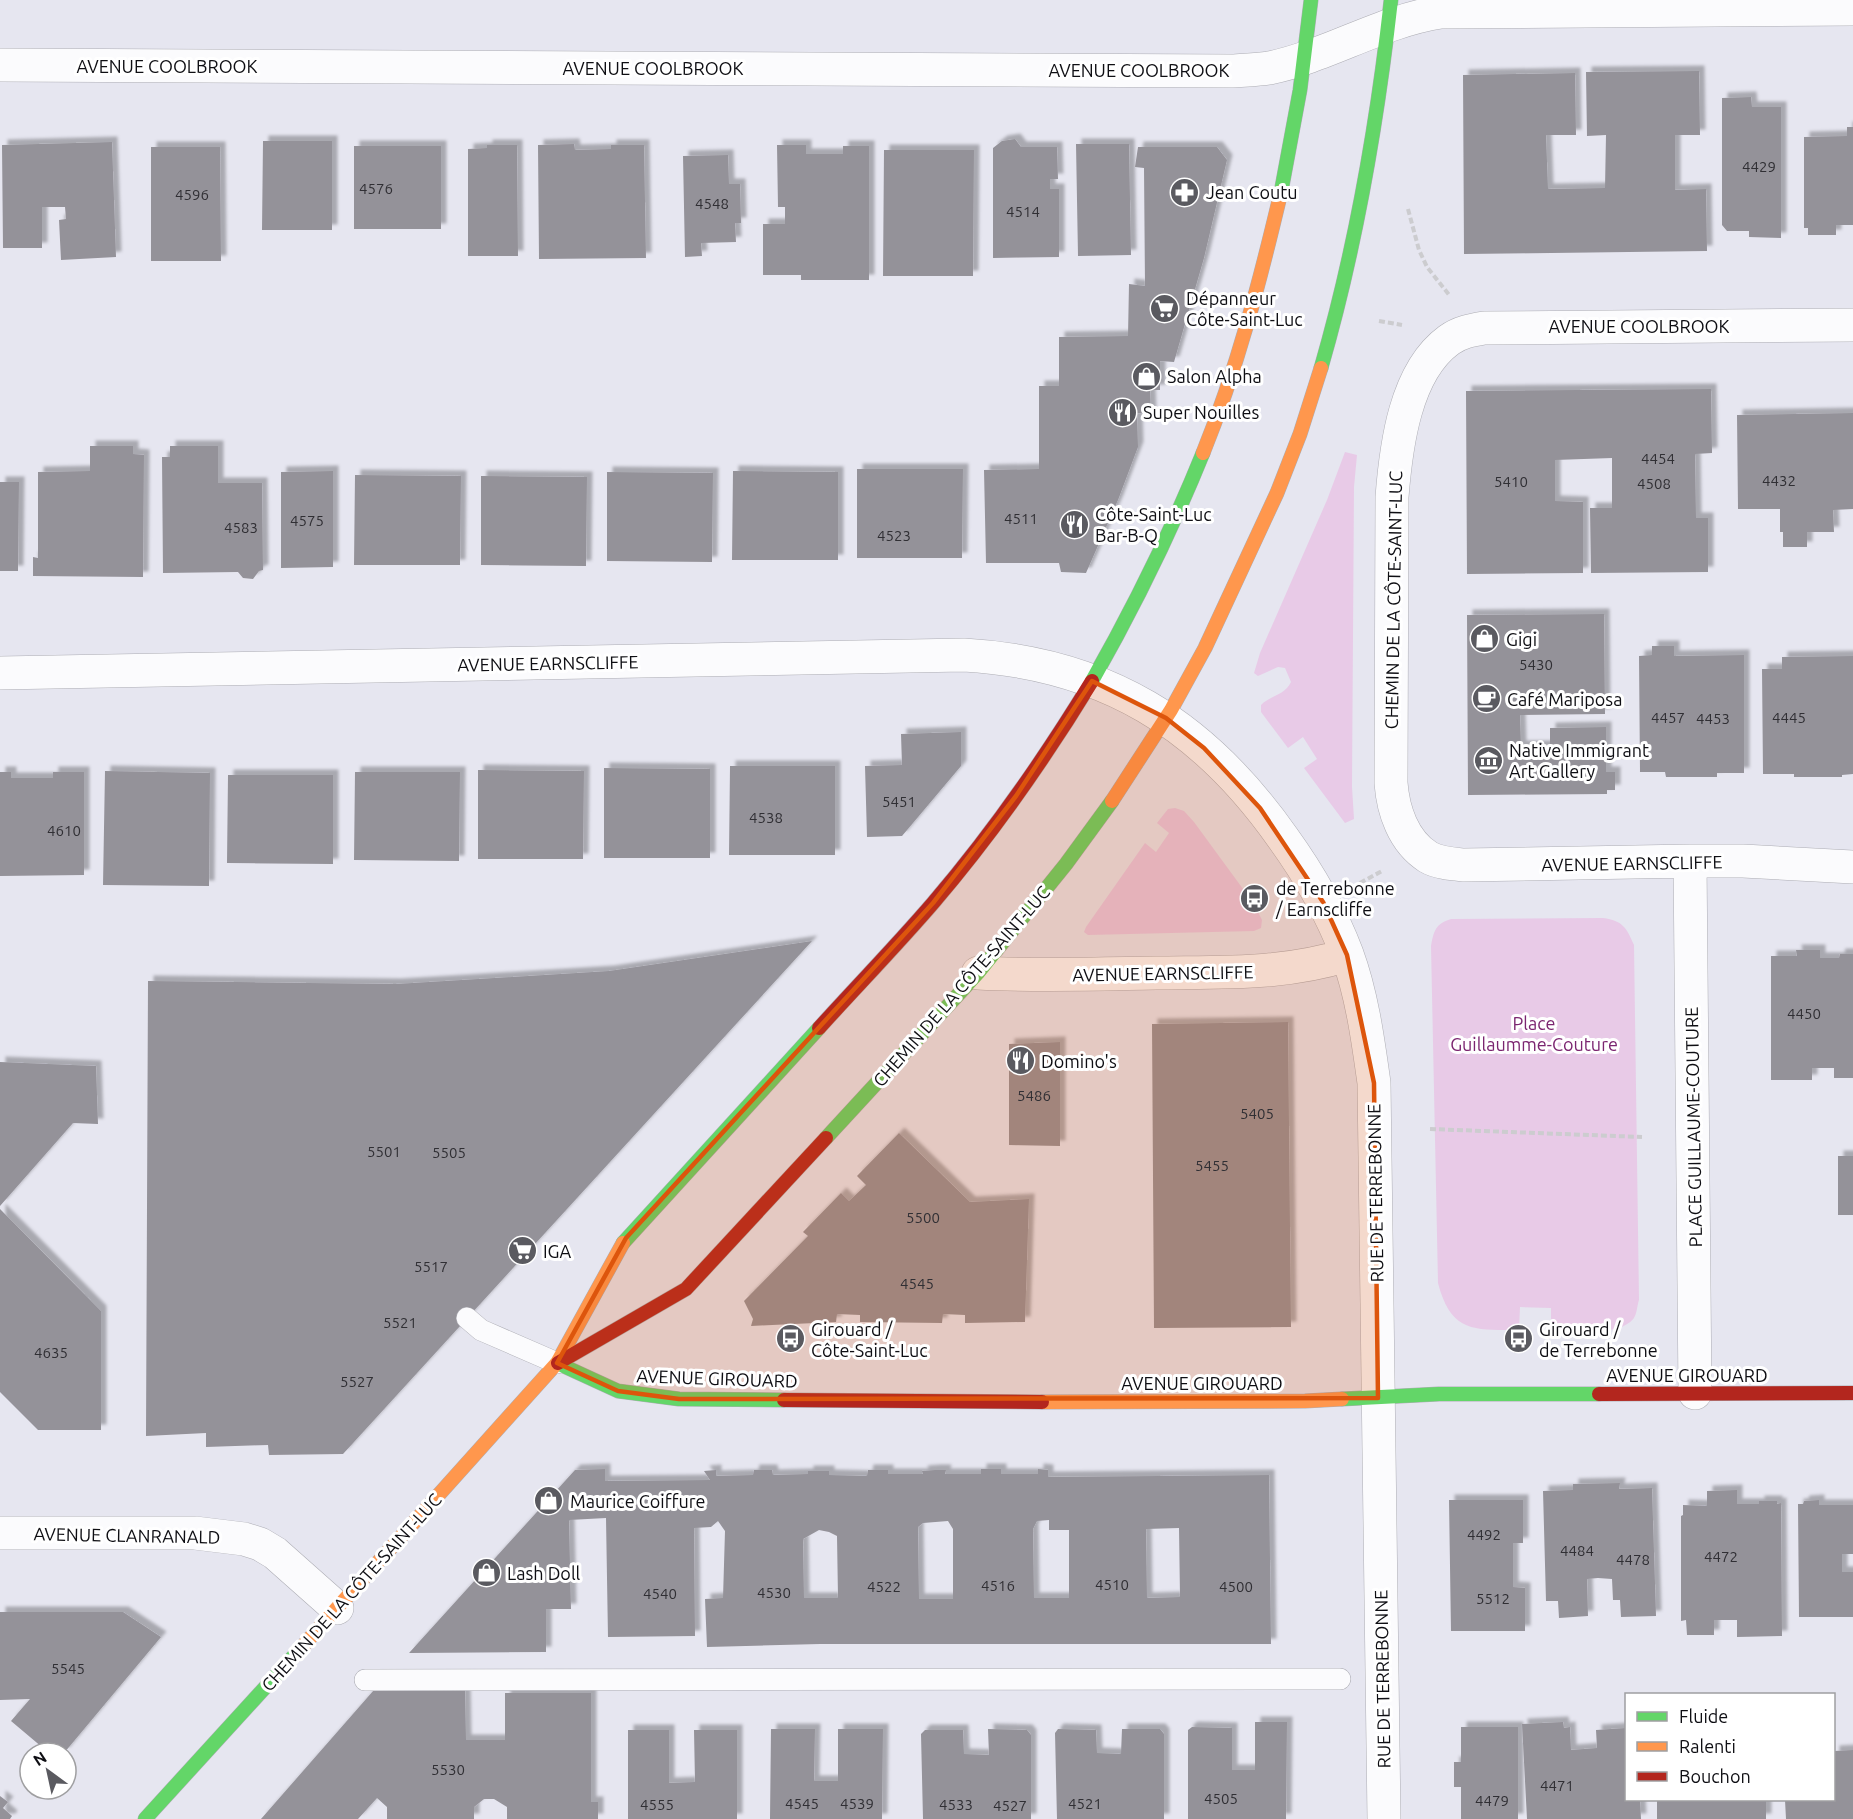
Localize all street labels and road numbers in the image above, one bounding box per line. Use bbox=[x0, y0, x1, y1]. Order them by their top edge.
street label: AVENUE COOLBROOK bbox=[76, 56, 258, 76]
street label: AVENUE COOLBROOK bbox=[562, 58, 744, 78]
street label: AVENUE COOLBROOK bbox=[1048, 60, 1230, 80]
street label: AVENUE COOLBROOK bbox=[1548, 316, 1730, 336]
street label: CHEMIN DE LA CÔTE-SAINT-LUC bbox=[1381, 471, 1405, 729]
street label: AVENUE EARNSCLIFFE bbox=[457, 651, 639, 675]
street label: AVENUE EARNSCLIFFE bbox=[1541, 851, 1723, 875]
street label: CHEMIN DE LA CÔTE-SAINT-LUC bbox=[869, 882, 1053, 1090]
street label: AVENUE EARNSCLIFFE bbox=[1072, 961, 1254, 985]
street label: PLACE GUILLAUME-COUTURE bbox=[1681, 1007, 1705, 1247]
street label: RUE DE TERREBONNE bbox=[1363, 1104, 1387, 1282]
street label: AVENUE GIROUARD bbox=[636, 1365, 798, 1391]
street label: AVENUE GIROUARD bbox=[1606, 1365, 1768, 1385]
street label: AVENUE GIROUARD bbox=[1121, 1373, 1283, 1393]
street label: CHEMIN DE LA CÔTE-SAINT-LUC bbox=[257, 1489, 445, 1695]
street label: AVENUE CLANRANALD bbox=[33, 1523, 221, 1547]
street label: RUE DE TERREBONNE bbox=[1370, 1590, 1394, 1768]

